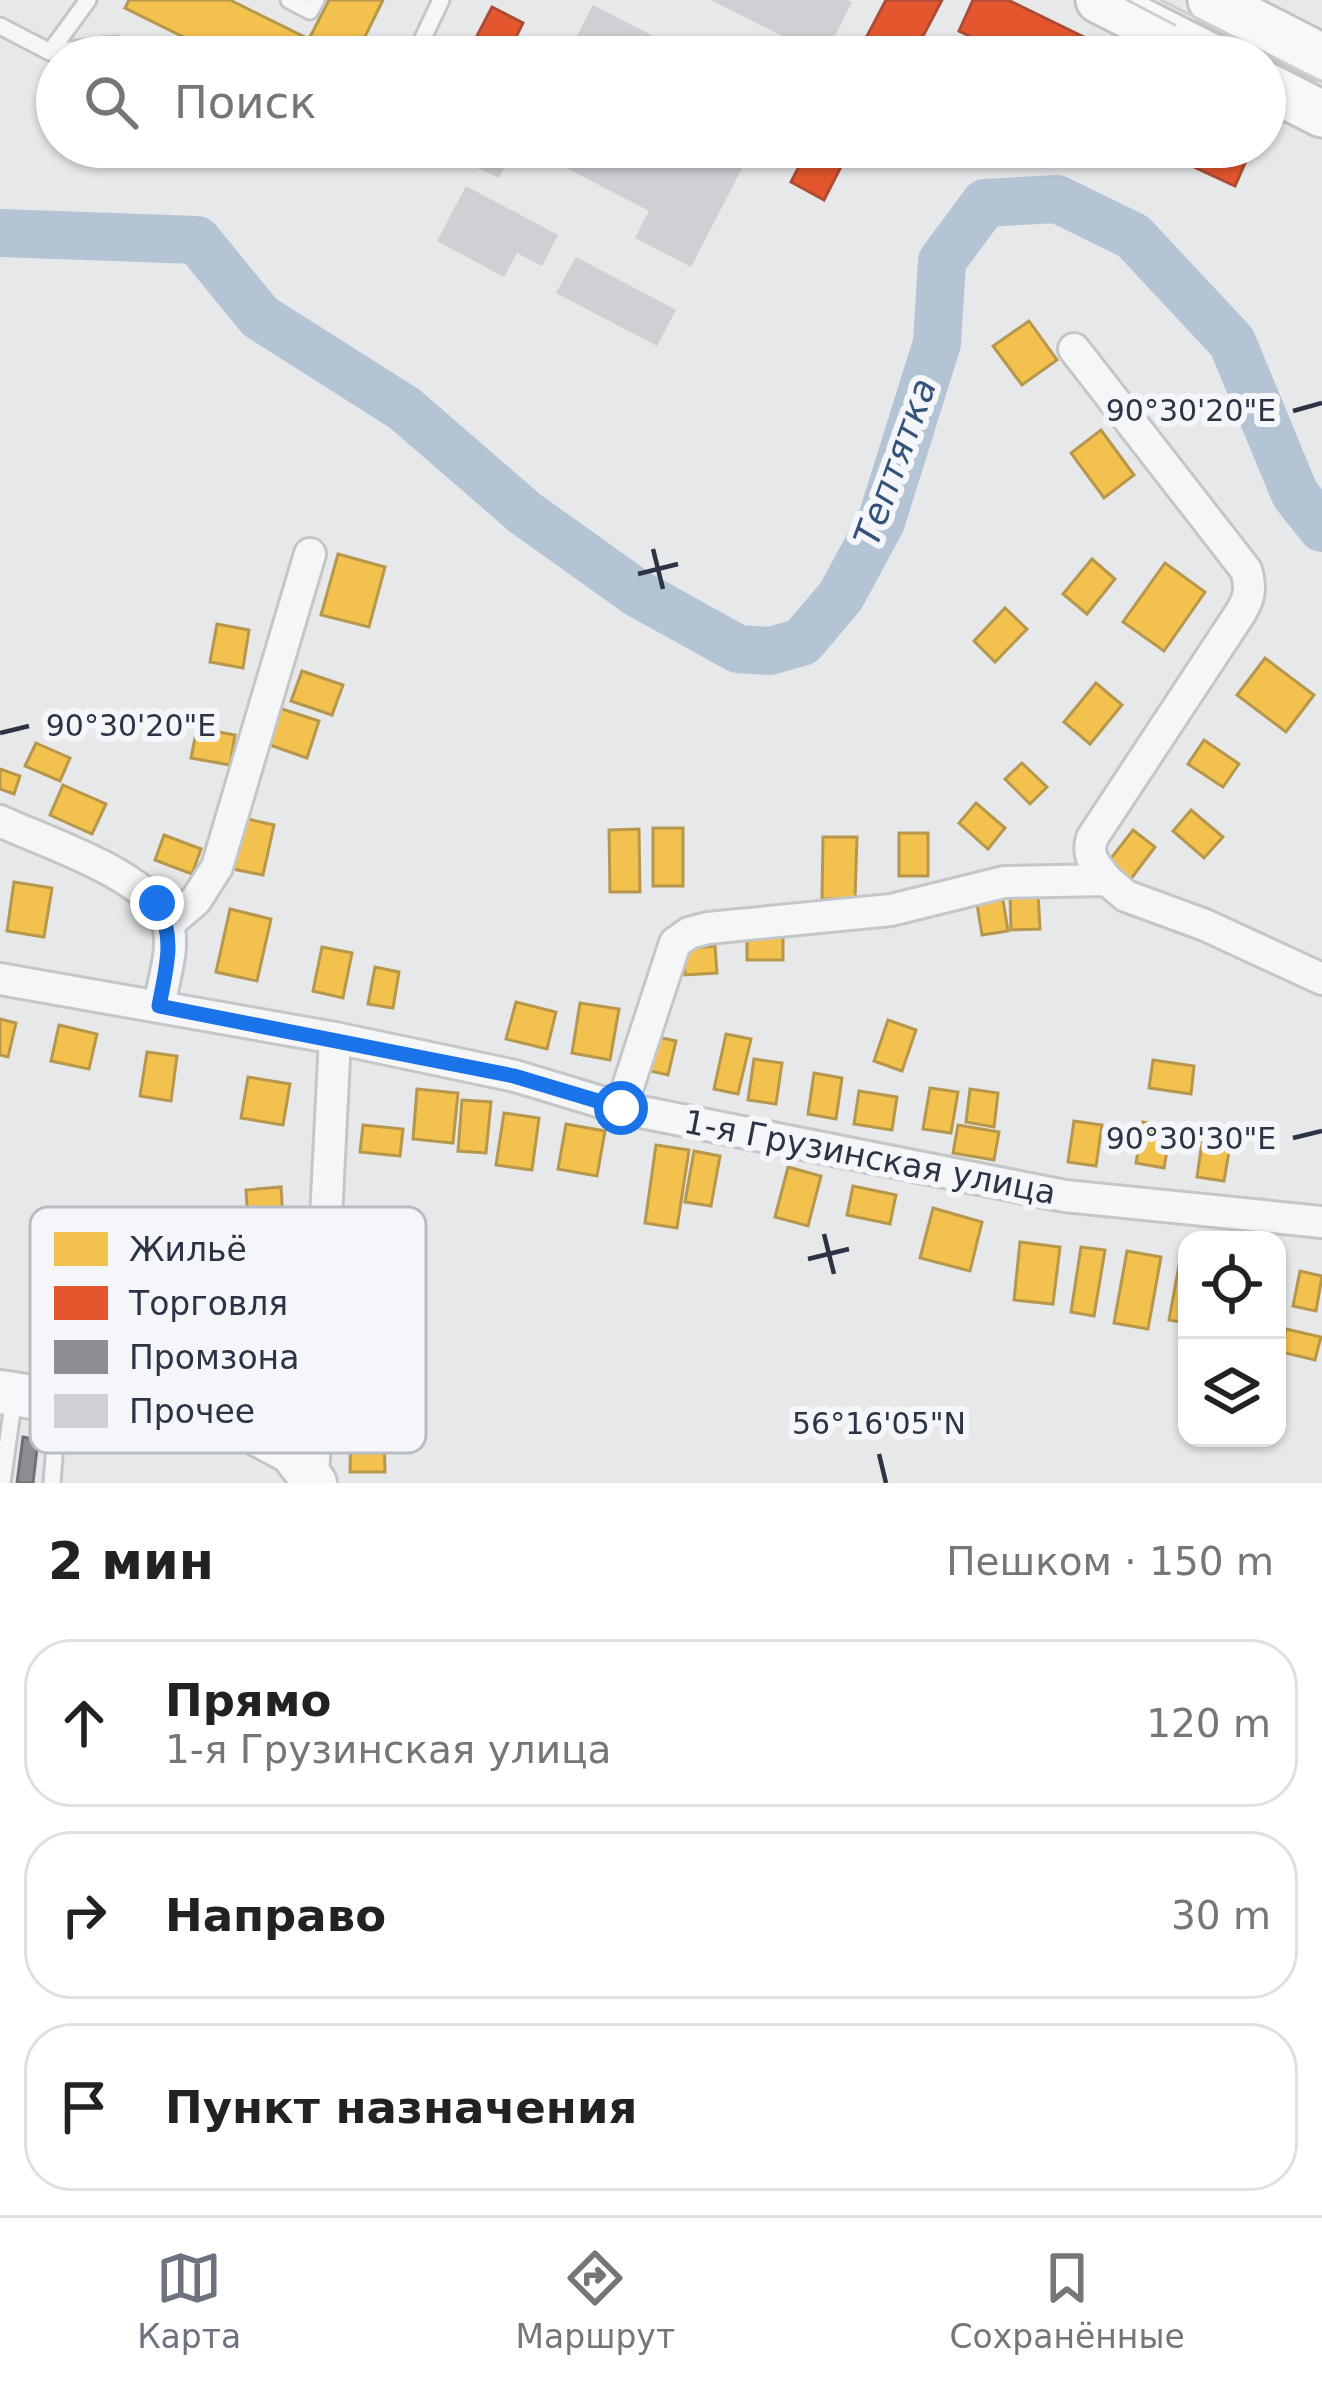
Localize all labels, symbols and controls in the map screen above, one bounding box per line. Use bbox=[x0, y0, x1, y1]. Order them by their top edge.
search box bbox=[36, 36, 1286, 168]
icon: search bbox=[78, 69, 144, 135]
text: Поиск bbox=[174, 76, 317, 129]
water label: Тептятка bbox=[846, 373, 944, 551]
text: 90°30'20"E bbox=[1106, 393, 1276, 428]
text: 90°30'20"E bbox=[46, 708, 216, 743]
route end bbox=[130, 876, 184, 930]
route start bbox=[594, 1081, 648, 1135]
street label: 1-я Грузинская улица bbox=[681, 1102, 1059, 1212]
text: 90°30'30"E bbox=[1106, 1121, 1276, 1156]
legend bbox=[30, 1207, 426, 1453]
text: Жильё bbox=[129, 1230, 247, 1269]
map controls bbox=[1178, 1231, 1286, 1447]
button: locate bbox=[1178, 1231, 1286, 1339]
text: Торговля bbox=[128, 1284, 288, 1323]
text: Промзона bbox=[129, 1338, 299, 1377]
button: layers bbox=[1178, 1339, 1286, 1447]
text: Прочее bbox=[129, 1392, 255, 1431]
text: 56°16'05"N bbox=[792, 1406, 966, 1441]
text: 2 мин bbox=[48, 1532, 214, 1591]
text: Пешком · 150 m bbox=[946, 1539, 1274, 1584]
text: Прямо bbox=[165, 1674, 331, 1727]
icon: ahead bbox=[51, 1690, 117, 1756]
text: 120 m bbox=[1146, 1701, 1271, 1746]
text: 1-я Грузинская улица bbox=[165, 1727, 612, 1772]
icon: right bbox=[51, 1882, 117, 1948]
text: Направо bbox=[165, 1889, 386, 1942]
text: 30 m bbox=[1171, 1893, 1271, 1938]
icon: arrive bbox=[51, 2074, 117, 2140]
text: Пункт назначения bbox=[165, 2081, 637, 2134]
tab: Карта bbox=[137, 2245, 241, 2356]
tab: Маршрут bbox=[516, 2245, 675, 2356]
tab: Сохранённые bbox=[949, 2245, 1185, 2356]

